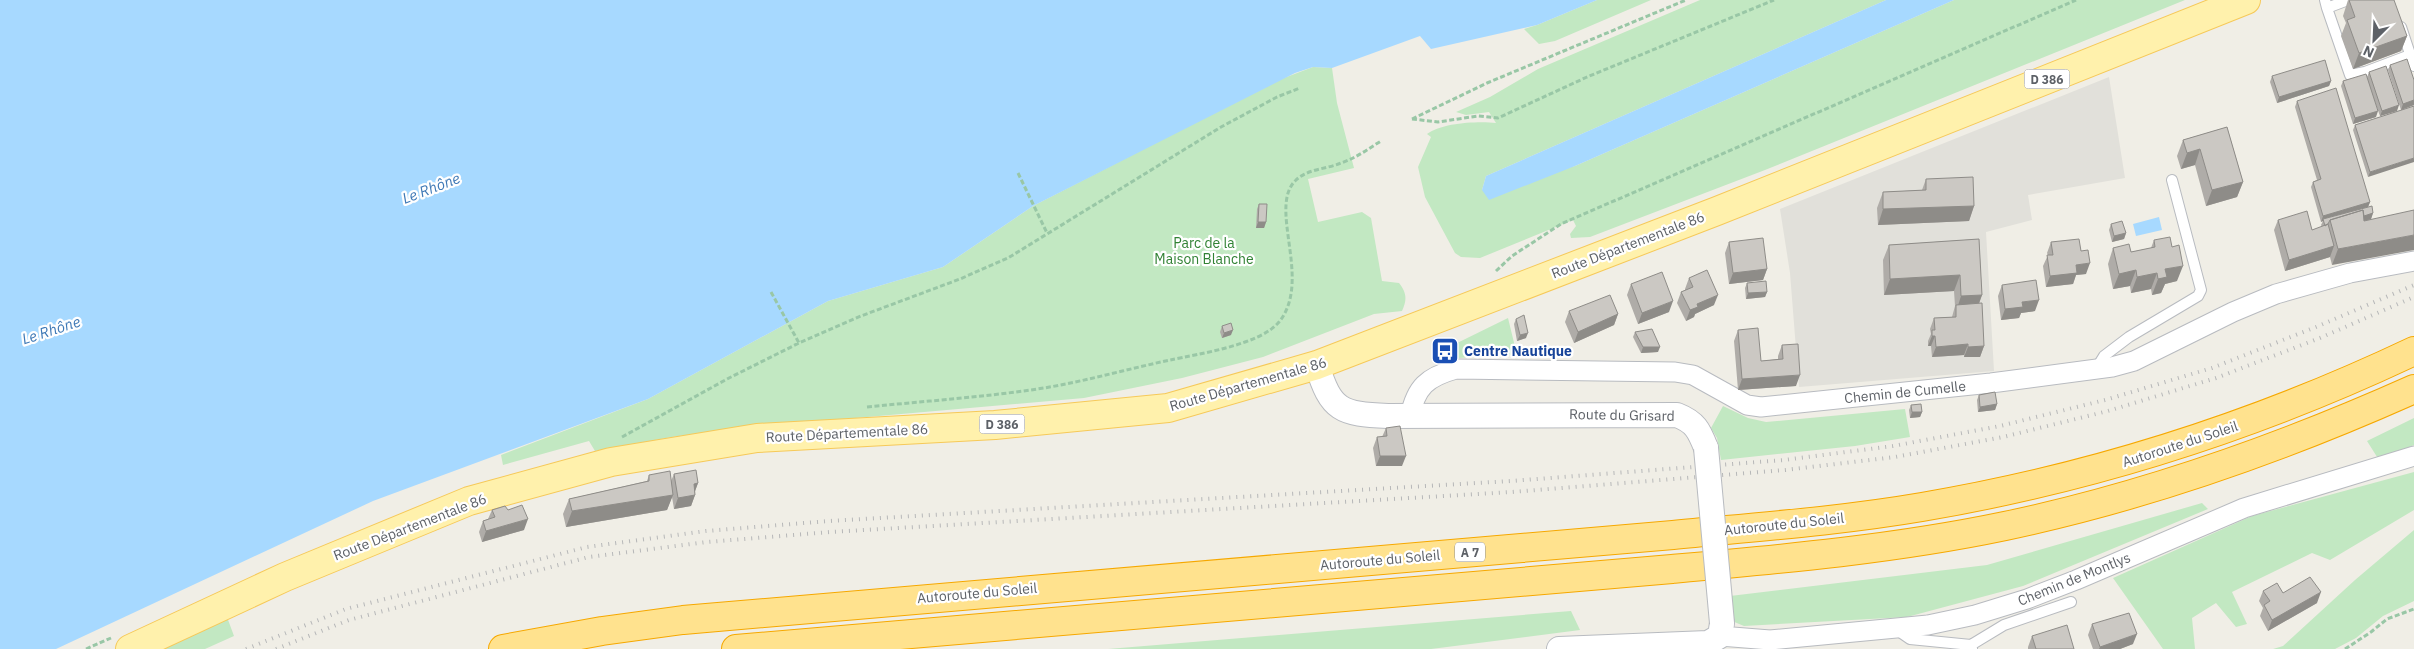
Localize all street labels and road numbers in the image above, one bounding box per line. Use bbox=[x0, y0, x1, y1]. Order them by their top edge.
road number: D 386 bbox=[2024, 70, 2070, 88]
street label: Route Départementale 86 bbox=[1549, 207, 1707, 283]
street label: Route Départementale 86 bbox=[1167, 353, 1329, 415]
street label: Chemin de Cumelle bbox=[1843, 377, 1967, 407]
street label: Route du Grisard bbox=[1569, 405, 1675, 425]
road number: D 386 bbox=[980, 414, 1024, 434]
street label: Autoroute du Soleil bbox=[2120, 417, 2240, 471]
street label: Route Départementale 86 bbox=[765, 420, 929, 446]
street label: Route Départementale 86 bbox=[331, 489, 489, 565]
street label: Autoroute du Soleil bbox=[1723, 509, 1845, 539]
road number: A 7 bbox=[1455, 542, 1485, 562]
street label: Autoroute du Soleil bbox=[1319, 546, 1441, 574]
street label: Chemin de Montlys bbox=[2015, 548, 2133, 610]
street label: Autoroute du Soleil bbox=[916, 579, 1038, 607]

